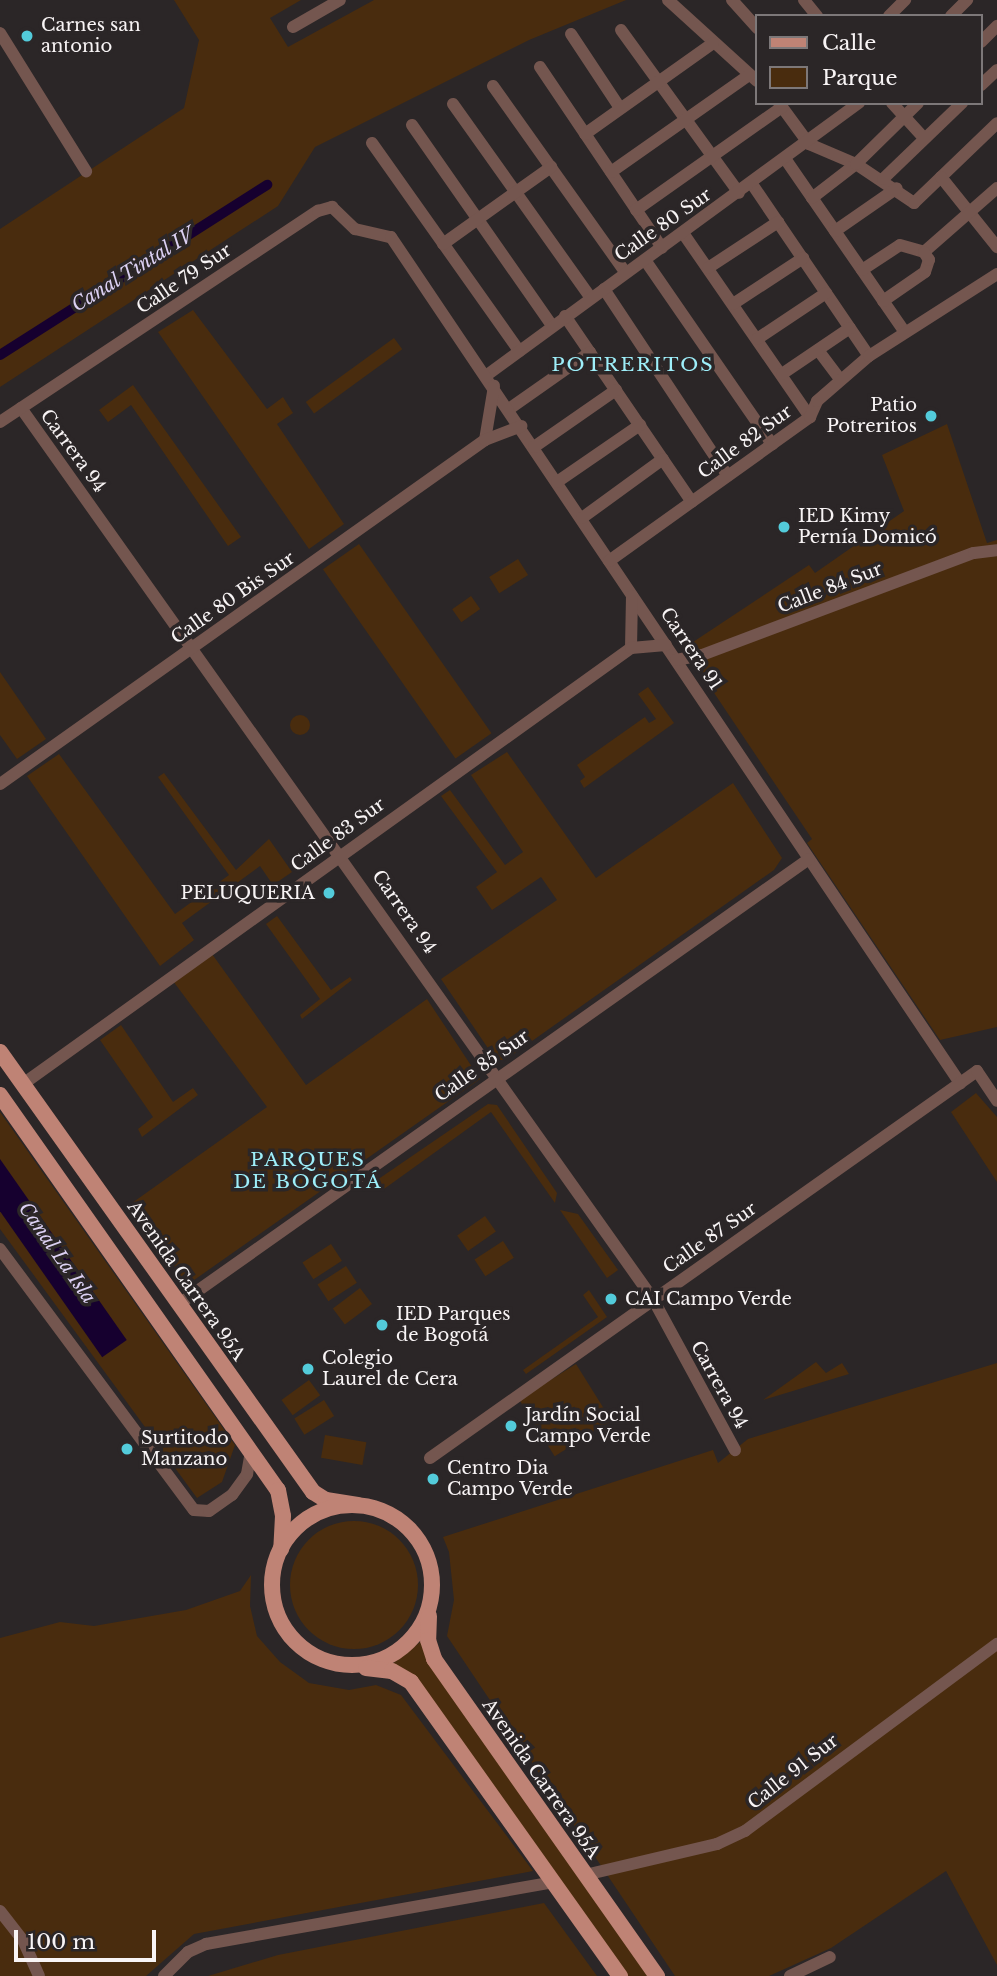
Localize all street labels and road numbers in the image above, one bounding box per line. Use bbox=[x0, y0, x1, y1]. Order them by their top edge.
street label: Calle 80 Sur bbox=[611, 184, 715, 266]
street label: Calle 79 Sur bbox=[133, 239, 235, 319]
street label: Calle 82 Sur bbox=[694, 401, 796, 483]
street label: Carrera 94 bbox=[36, 405, 110, 497]
street label: Calle 80 Bis Sur bbox=[167, 547, 299, 649]
street label: Calle 84 Sur bbox=[775, 558, 885, 618]
street label: Carrera 91 bbox=[655, 604, 727, 694]
street label: Calle 83 Sur bbox=[287, 794, 389, 876]
street label: Carrera 94 bbox=[367, 866, 441, 958]
street label: Calle 85 Sur bbox=[431, 1026, 533, 1106]
street label: Avenida Carrera 95A bbox=[122, 1197, 250, 1365]
street label: Calle 87 Sur bbox=[659, 1198, 761, 1278]
street label: Carrera 94 bbox=[686, 1337, 752, 1433]
street label: Avenida Carrera 95A bbox=[477, 1695, 605, 1863]
street label: Calle 91 Sur bbox=[744, 1730, 842, 1814]

